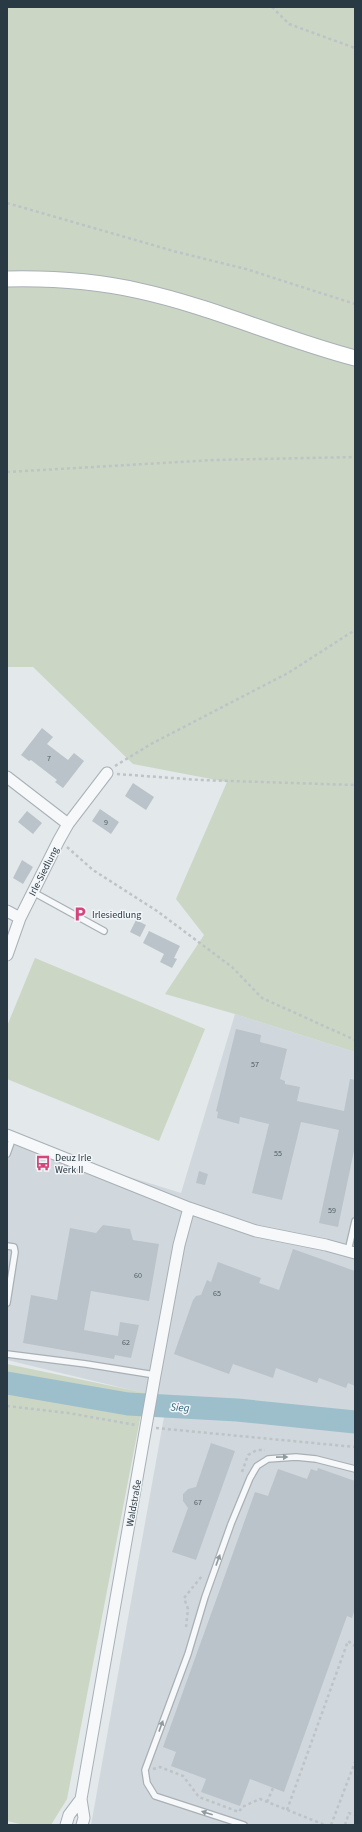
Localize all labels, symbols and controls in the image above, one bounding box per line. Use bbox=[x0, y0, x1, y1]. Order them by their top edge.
house number: 7 bbox=[47, 753, 51, 764]
house number: 9 bbox=[104, 817, 108, 828]
street label: Irle-Siedlung bbox=[26, 844, 62, 898]
parking icon: Irlesiedlung bbox=[71, 905, 89, 923]
place label: Irlesiedlung bbox=[92, 908, 141, 922]
house number: 57 bbox=[251, 1059, 259, 1070]
house number: 55 bbox=[274, 1148, 282, 1159]
place label: Deuz Irle Werk II bbox=[55, 1151, 91, 1177]
bus stop icon: Deuz Irle Werk II bbox=[34, 1154, 52, 1172]
house number: 59 bbox=[328, 1205, 336, 1216]
house number: 60 bbox=[134, 1270, 142, 1281]
house number: 65 bbox=[213, 1288, 221, 1299]
house number: 62 bbox=[122, 1337, 130, 1348]
water label: Sieg bbox=[170, 1400, 190, 1416]
one-way arrow bbox=[276, 1454, 289, 1460]
street label: Waldstraße bbox=[123, 1479, 145, 1528]
house number: 67 bbox=[194, 1497, 202, 1508]
one-way arrow bbox=[216, 1554, 222, 1566]
one-way arrow bbox=[159, 1720, 165, 1732]
one-way arrow bbox=[201, 1810, 213, 1816]

